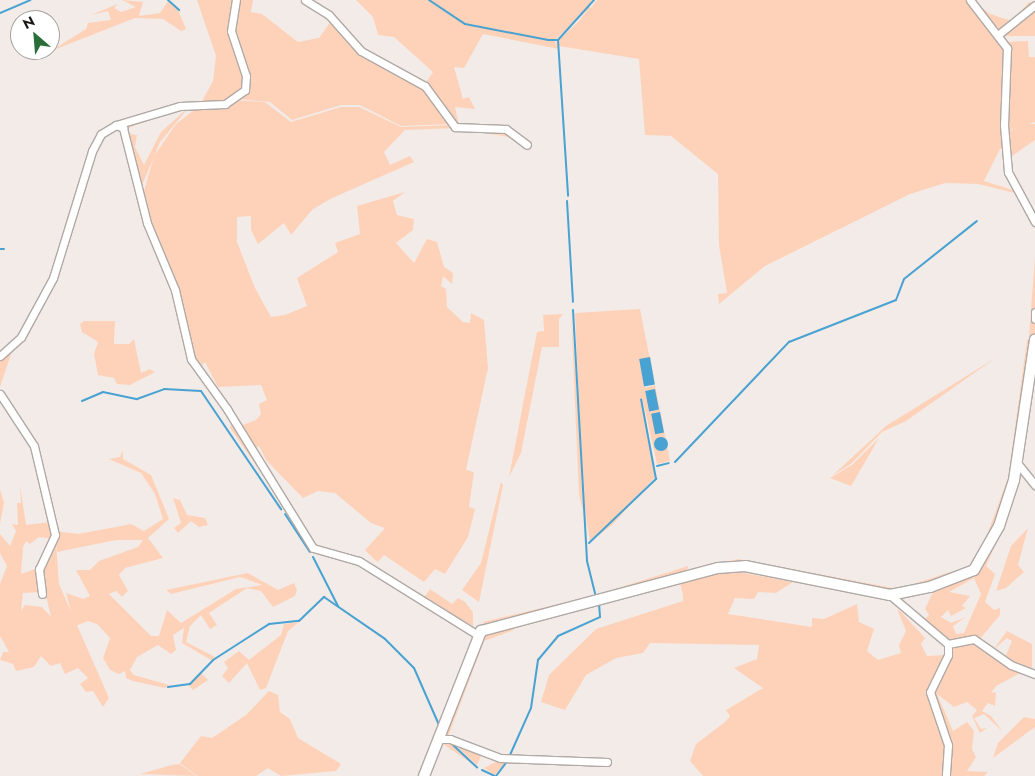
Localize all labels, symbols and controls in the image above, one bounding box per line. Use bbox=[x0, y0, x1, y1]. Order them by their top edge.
north arrow bbox=[10, 10, 60, 60]
text: N bbox=[19, 11, 38, 34]

